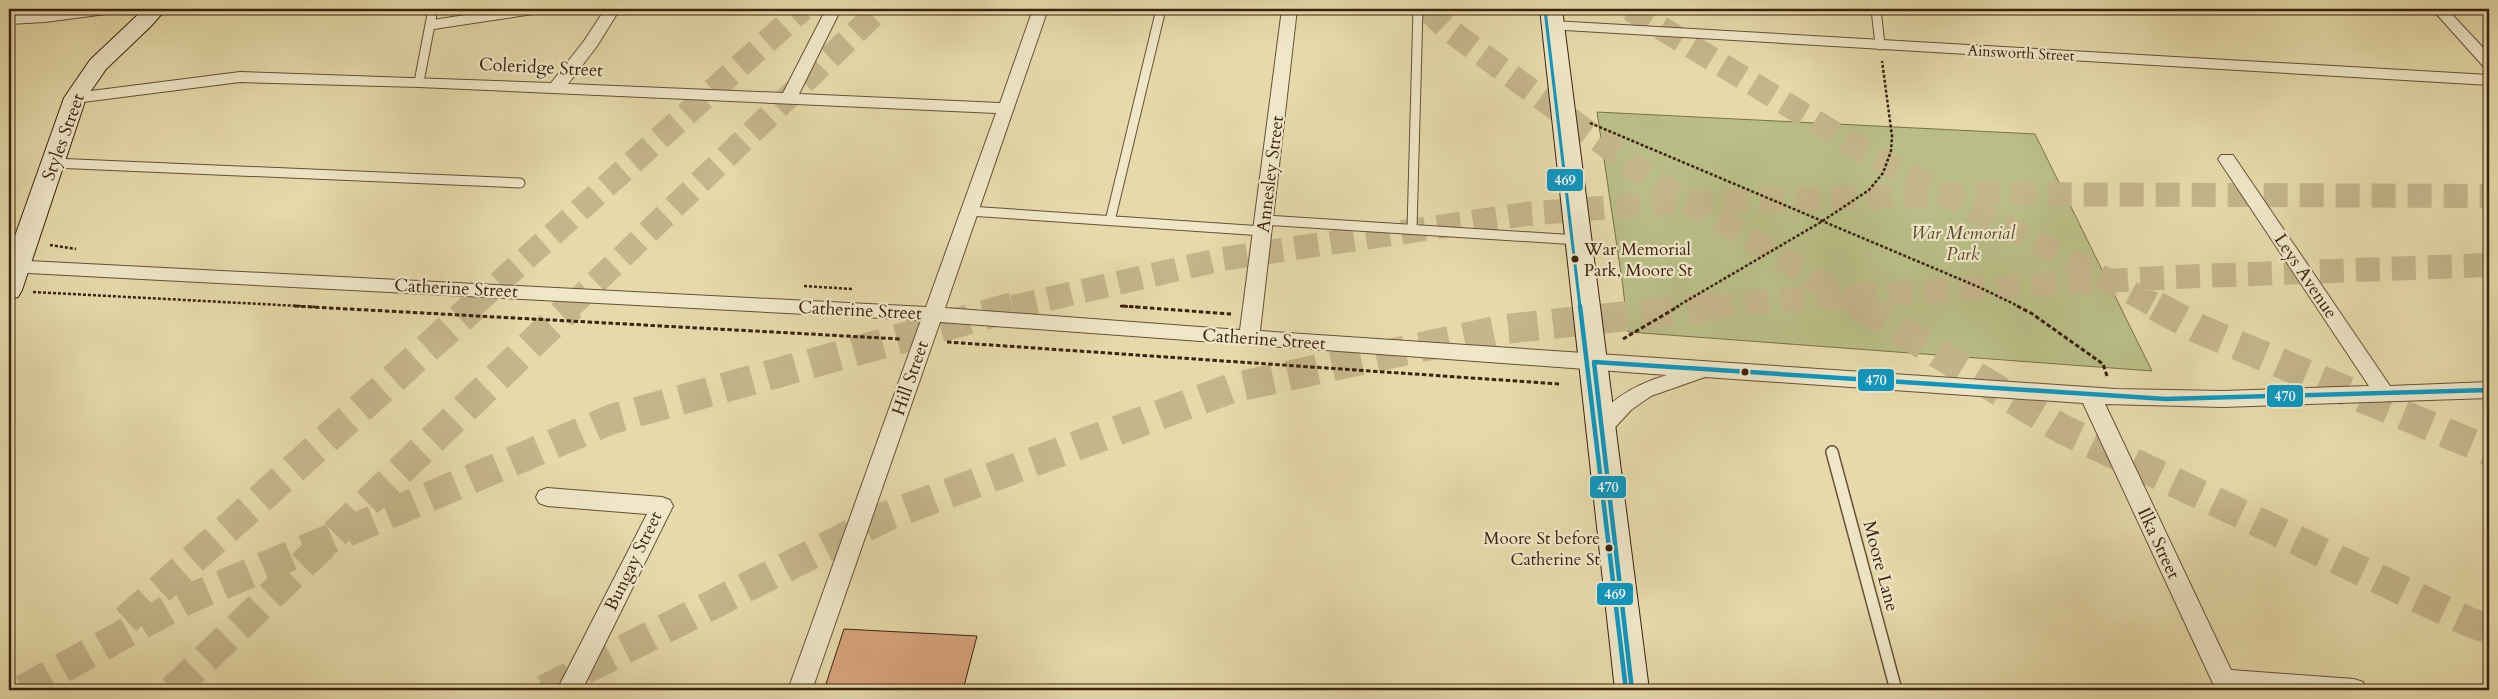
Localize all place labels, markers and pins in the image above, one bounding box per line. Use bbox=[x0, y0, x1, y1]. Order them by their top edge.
place label: War Memorial Park, Moore St bbox=[1583, 238, 1693, 282]
marker: War Memorial Park, Moore St bbox=[1570, 254, 1580, 264]
unlabelled marker bbox=[1740, 367, 1750, 377]
place label: Moore St before Catherine St bbox=[1484, 527, 1601, 571]
marker: Moore St before Catherine St bbox=[1604, 543, 1614, 553]

